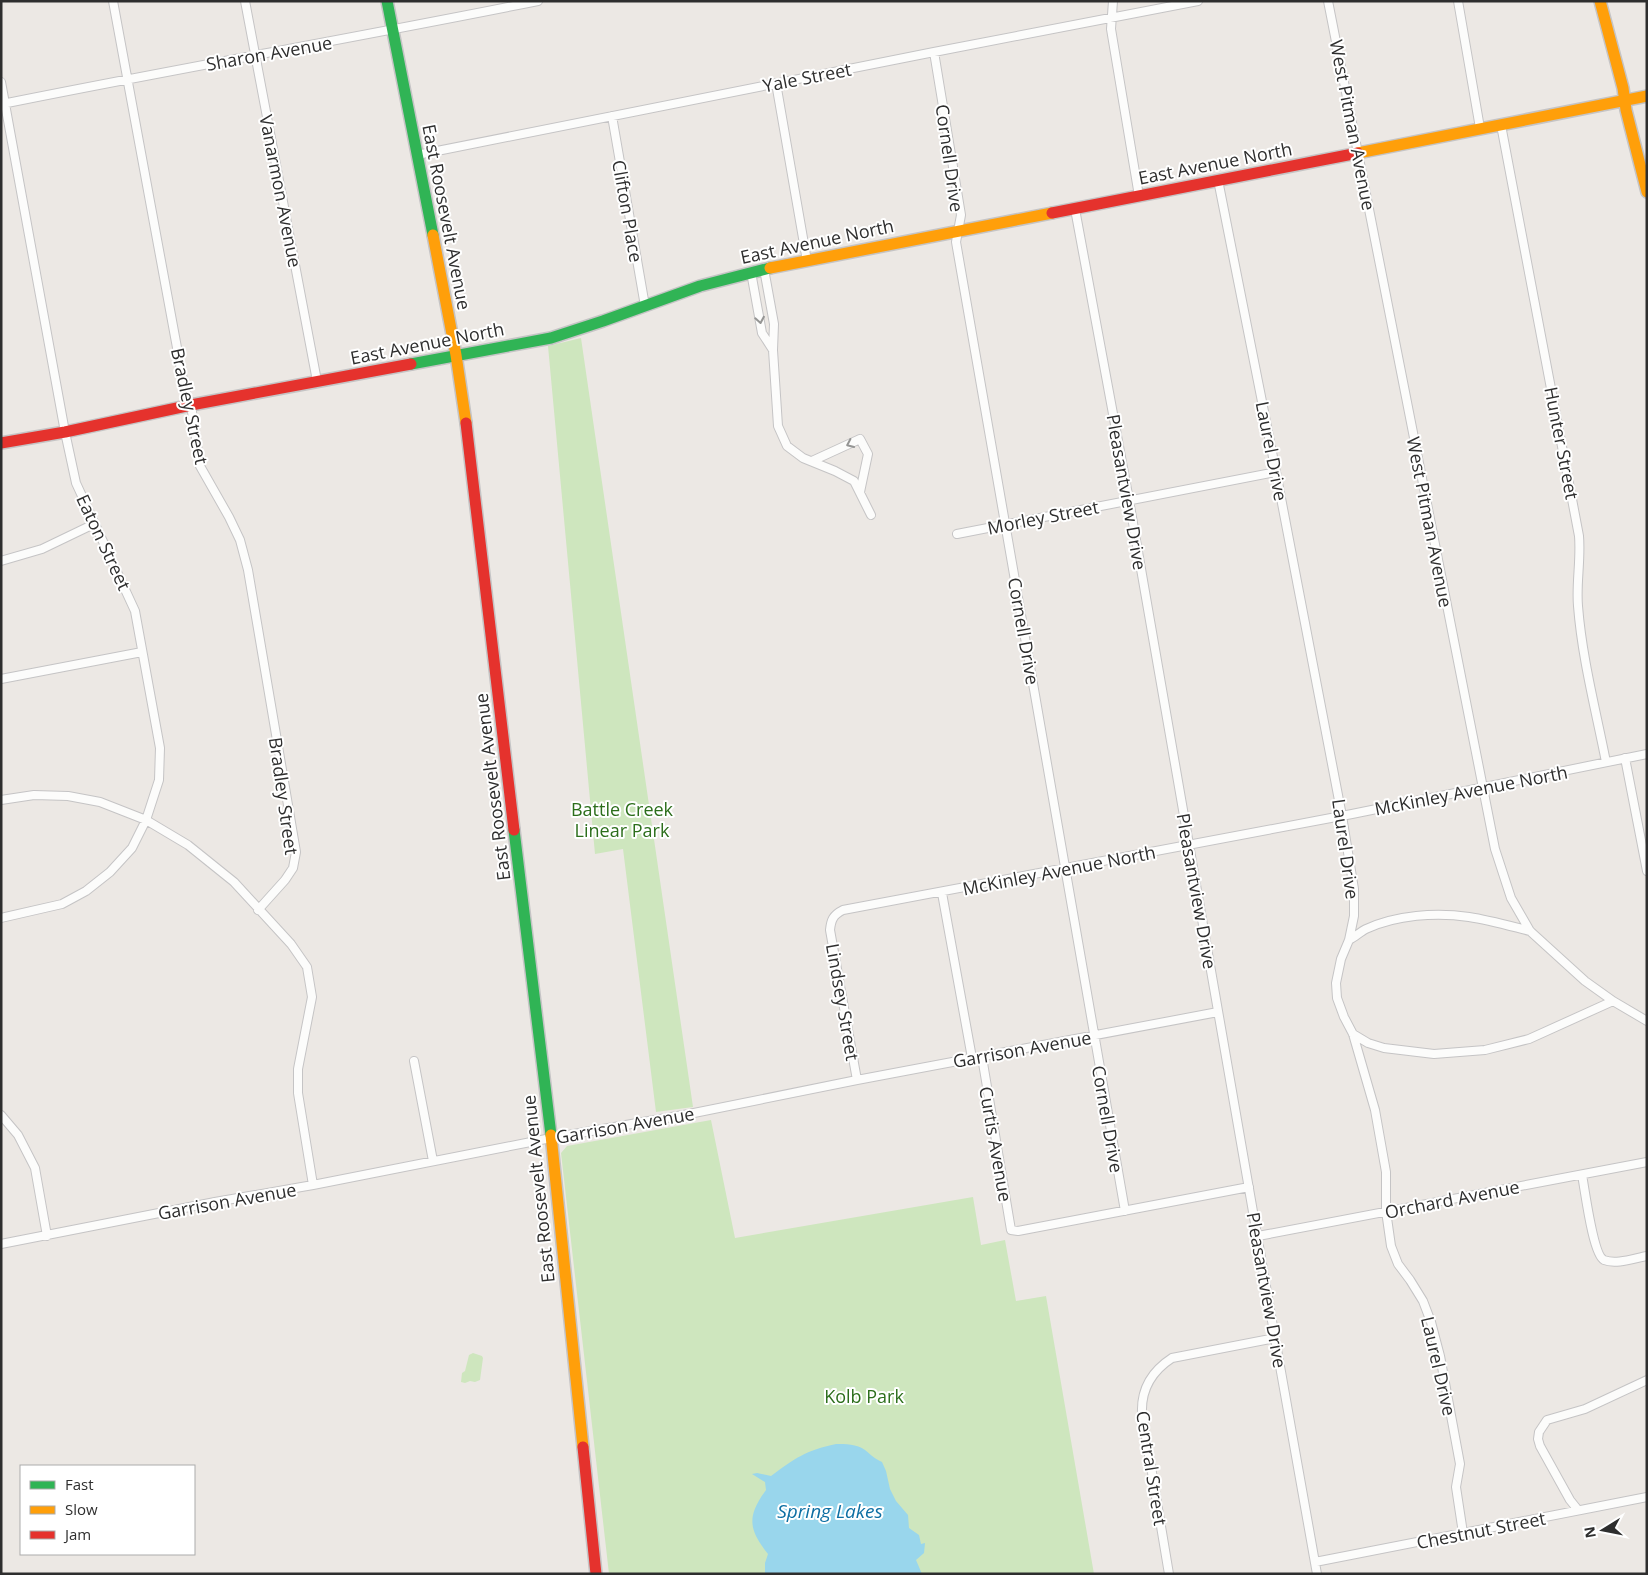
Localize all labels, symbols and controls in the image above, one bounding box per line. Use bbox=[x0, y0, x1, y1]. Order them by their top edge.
street label: Sharon Avenue bbox=[204, 30, 334, 76]
street label: West Pitman Avenue bbox=[1325, 38, 1381, 212]
street label: Yale Street bbox=[761, 57, 853, 97]
street label: Cornell Drive bbox=[931, 103, 969, 213]
street label: Vanarmon Avenue bbox=[254, 113, 308, 269]
street label: East Roosevelt Avenue bbox=[417, 122, 477, 312]
street label: East Avenue North bbox=[1136, 136, 1294, 190]
street label: Clifton Place bbox=[607, 158, 649, 264]
street label: East Avenue North bbox=[738, 213, 896, 269]
one-way arrow bbox=[754, 315, 764, 324]
street label: East Avenue North bbox=[348, 316, 506, 370]
street label: Bradley Street bbox=[166, 345, 214, 467]
street label: Hunter Street bbox=[1539, 385, 1585, 501]
street label: Laurel Drive bbox=[1251, 399, 1293, 503]
street label: Pleasantview Drive bbox=[1101, 412, 1153, 572]
street label: West Pitman Avenue bbox=[1402, 435, 1458, 609]
one-way arrow bbox=[846, 437, 855, 448]
street label: Eaton Street bbox=[71, 490, 137, 594]
street label: Morley Street bbox=[985, 494, 1101, 540]
street label: Cornell Drive bbox=[1003, 575, 1045, 687]
street label: East Roosevelt Avenue bbox=[469, 692, 515, 882]
street label: Bradley Street bbox=[264, 736, 304, 856]
street label: McKinley Avenue North bbox=[1372, 759, 1570, 821]
park label: Battle Creek Linear Park bbox=[571, 797, 674, 842]
street label: Laurel Drive bbox=[1327, 797, 1365, 901]
street label: Pleasantview Drive bbox=[1171, 811, 1223, 971]
street label: McKinley Avenue North bbox=[960, 839, 1158, 901]
street label: Lindsey Street bbox=[821, 941, 865, 1063]
street label: Garrison Avenue bbox=[951, 1025, 1093, 1073]
street label: Cornell Drive bbox=[1087, 1063, 1129, 1175]
street label: Curtis Avenue bbox=[974, 1084, 1018, 1204]
street label: East Roosevelt Avenue bbox=[516, 1094, 560, 1284]
street label: Garrison Avenue bbox=[554, 1101, 696, 1149]
street label: Orchard Avenue bbox=[1383, 1174, 1521, 1224]
street label: Garrison Avenue bbox=[156, 1177, 298, 1225]
street label: Pleasantview Drive bbox=[1241, 1210, 1293, 1370]
street label: Laurel Drive bbox=[1416, 1314, 1462, 1418]
park label: Kolb Park bbox=[824, 1384, 904, 1408]
street label: Central Street bbox=[1131, 1409, 1173, 1527]
legend bbox=[20, 1465, 195, 1555]
text: Fast bbox=[65, 1474, 94, 1494]
water label: Spring Lakes bbox=[777, 1498, 883, 1524]
text: Slow bbox=[65, 1499, 98, 1519]
north arrow bbox=[1578, 1505, 1628, 1555]
street label: Chestnut Street bbox=[1414, 1506, 1548, 1554]
text: Jam bbox=[63, 1524, 91, 1544]
text: N bbox=[1579, 1525, 1600, 1540]

